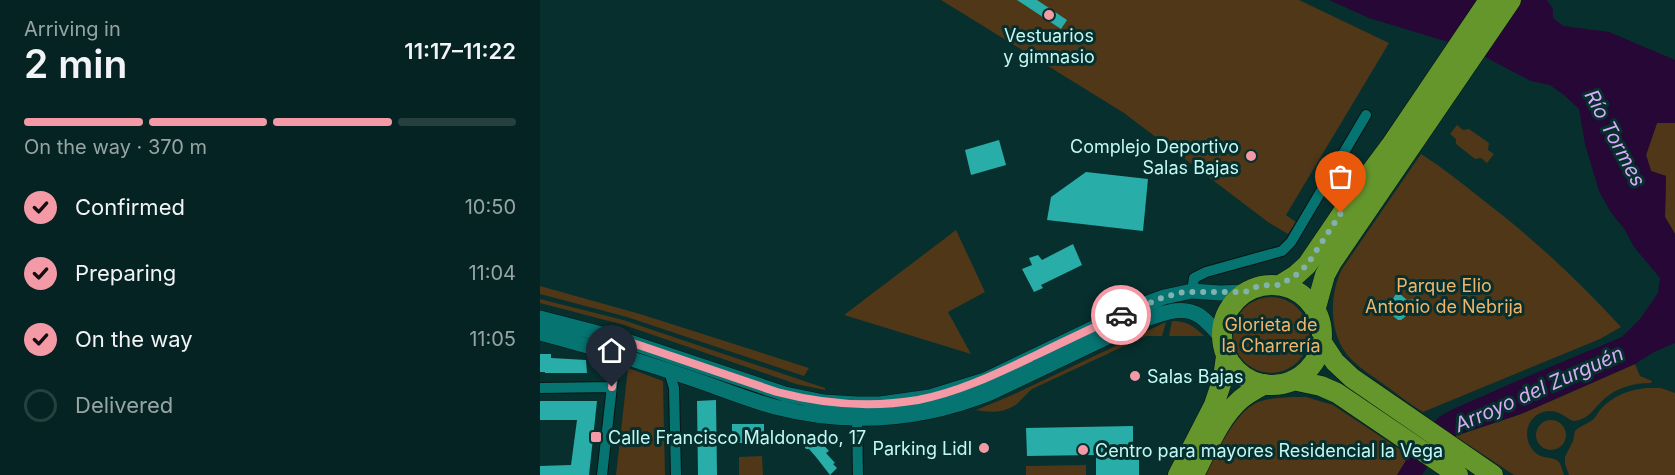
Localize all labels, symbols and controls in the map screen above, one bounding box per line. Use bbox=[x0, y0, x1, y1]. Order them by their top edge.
marker: Vestuarios y gimnasio bbox=[1042, 8, 1056, 22]
text: Arriving in bbox=[24, 17, 121, 41]
place label: Vestuarios y gimnasio bbox=[1003, 25, 1095, 67]
text: 11:17–11:22 bbox=[404, 38, 516, 64]
text: 2 min bbox=[24, 40, 127, 87]
water label: Río Tormes bbox=[1579, 86, 1651, 190]
text: On the way · 370 m bbox=[24, 135, 207, 159]
place label: Complejo Deportivo Salas Bajas bbox=[1070, 136, 1239, 178]
marker: Complejo Deportivo Salas Bajas bbox=[1244, 149, 1258, 163]
pin bbox=[1315, 151, 1366, 213]
icon: bag bbox=[1324, 160, 1357, 193]
icon: check bbox=[24, 191, 57, 224]
text: Confirmed bbox=[75, 194, 185, 220]
text: 10:50 bbox=[465, 195, 516, 219]
icon: check bbox=[24, 257, 57, 290]
text: Preparing bbox=[75, 260, 176, 286]
text: 11:04 bbox=[468, 261, 516, 285]
park label: Parque Elio Antonio de Nebrija bbox=[1365, 275, 1523, 317]
courier bbox=[1091, 285, 1151, 345]
icon: car bbox=[1105, 299, 1138, 332]
park label: Glorieta de la Charrería bbox=[1222, 314, 1320, 356]
icon: check bbox=[24, 323, 57, 356]
pin bbox=[586, 325, 637, 387]
text: On the way bbox=[75, 326, 193, 352]
text: 11:05 bbox=[469, 327, 516, 351]
icon: home bbox=[595, 334, 628, 367]
water label: Arroyo del Zurguén bbox=[1450, 341, 1627, 437]
place label: Salas Bajas bbox=[1147, 366, 1244, 387]
marker: Salas Bajas bbox=[1128, 369, 1142, 383]
text: Delivered bbox=[75, 392, 173, 418]
place label: Calle Francisco Maldonado, 17 bbox=[608, 427, 866, 448]
marker: Calle Francisco Maldonado, 17 bbox=[589, 430, 603, 444]
place label: Parking Lidl bbox=[872, 438, 972, 459]
place label: Centro para mayores Residencial la Vega bbox=[1095, 440, 1443, 461]
marker: Parking Lidl bbox=[977, 441, 991, 455]
marker: Centro para mayores Residencial la Vega bbox=[1076, 443, 1090, 457]

